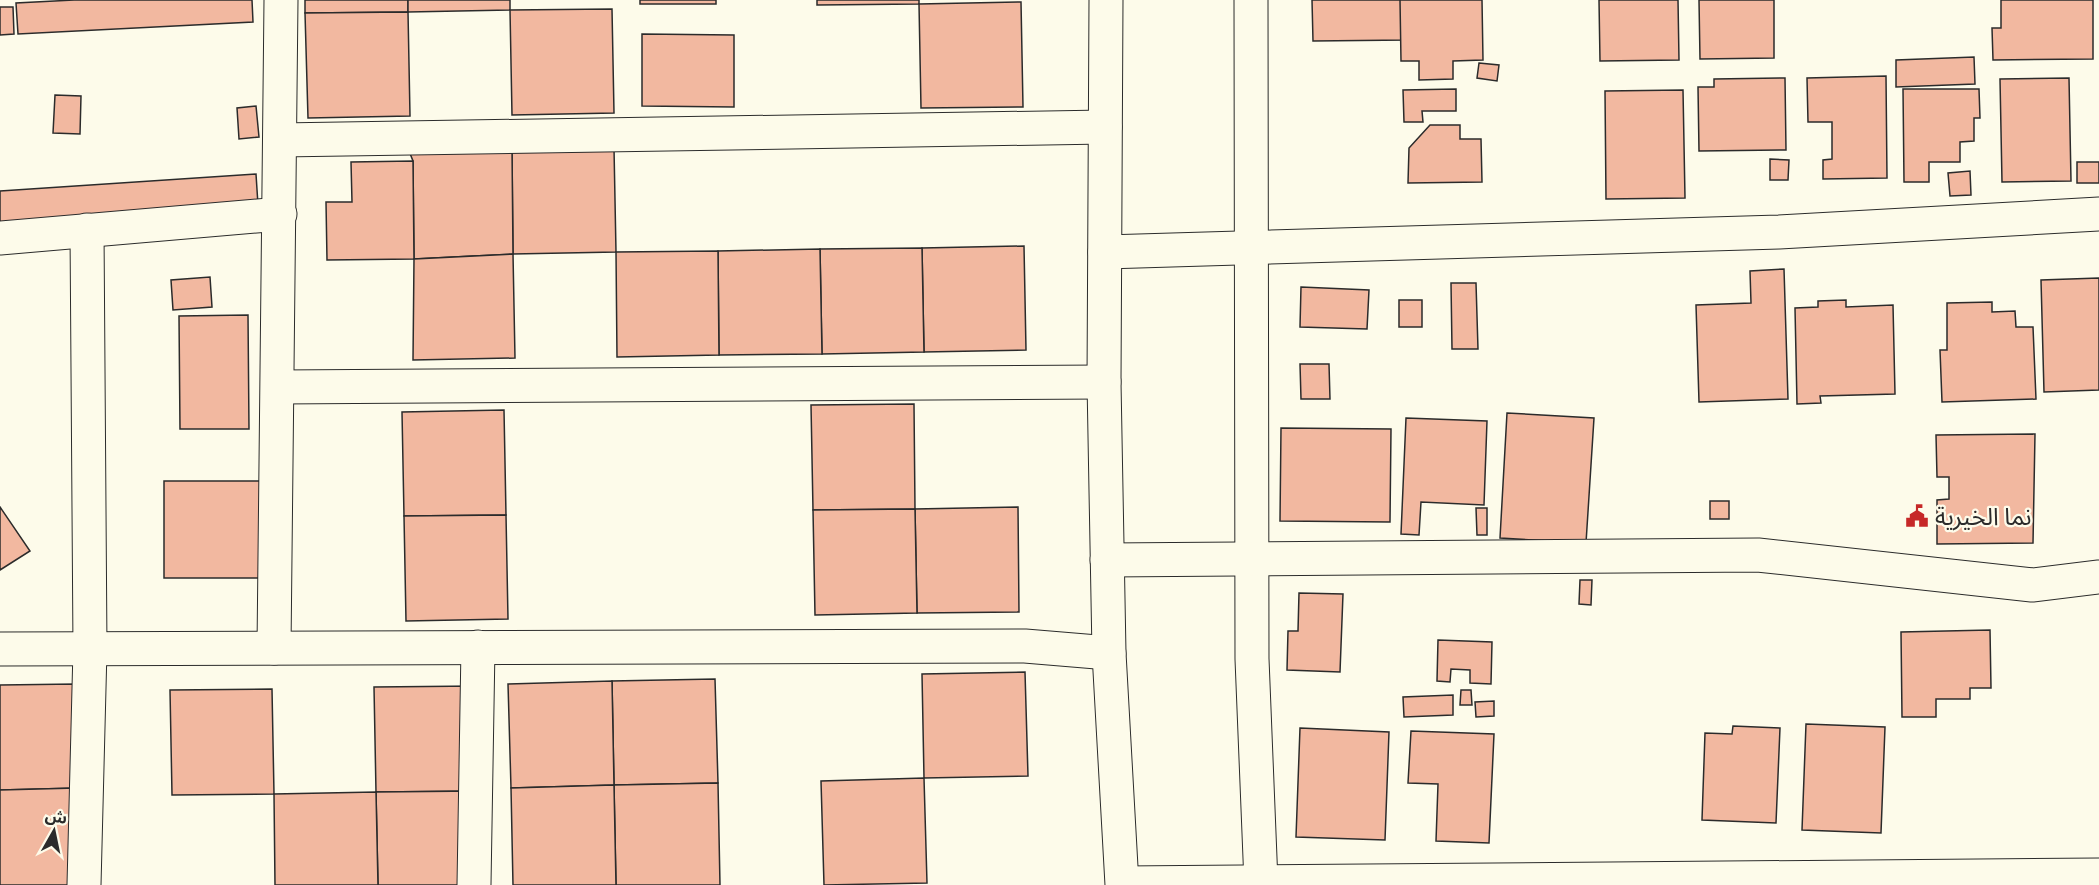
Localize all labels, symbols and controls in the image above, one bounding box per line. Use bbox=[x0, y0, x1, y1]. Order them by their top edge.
place label: نما الخيرية bbox=[1935, 502, 2032, 531]
public building icon: نما الخيرية bbox=[1904, 503, 1930, 529]
north arrow bbox=[24, 801, 84, 861]
text: ش bbox=[44, 806, 69, 828]

